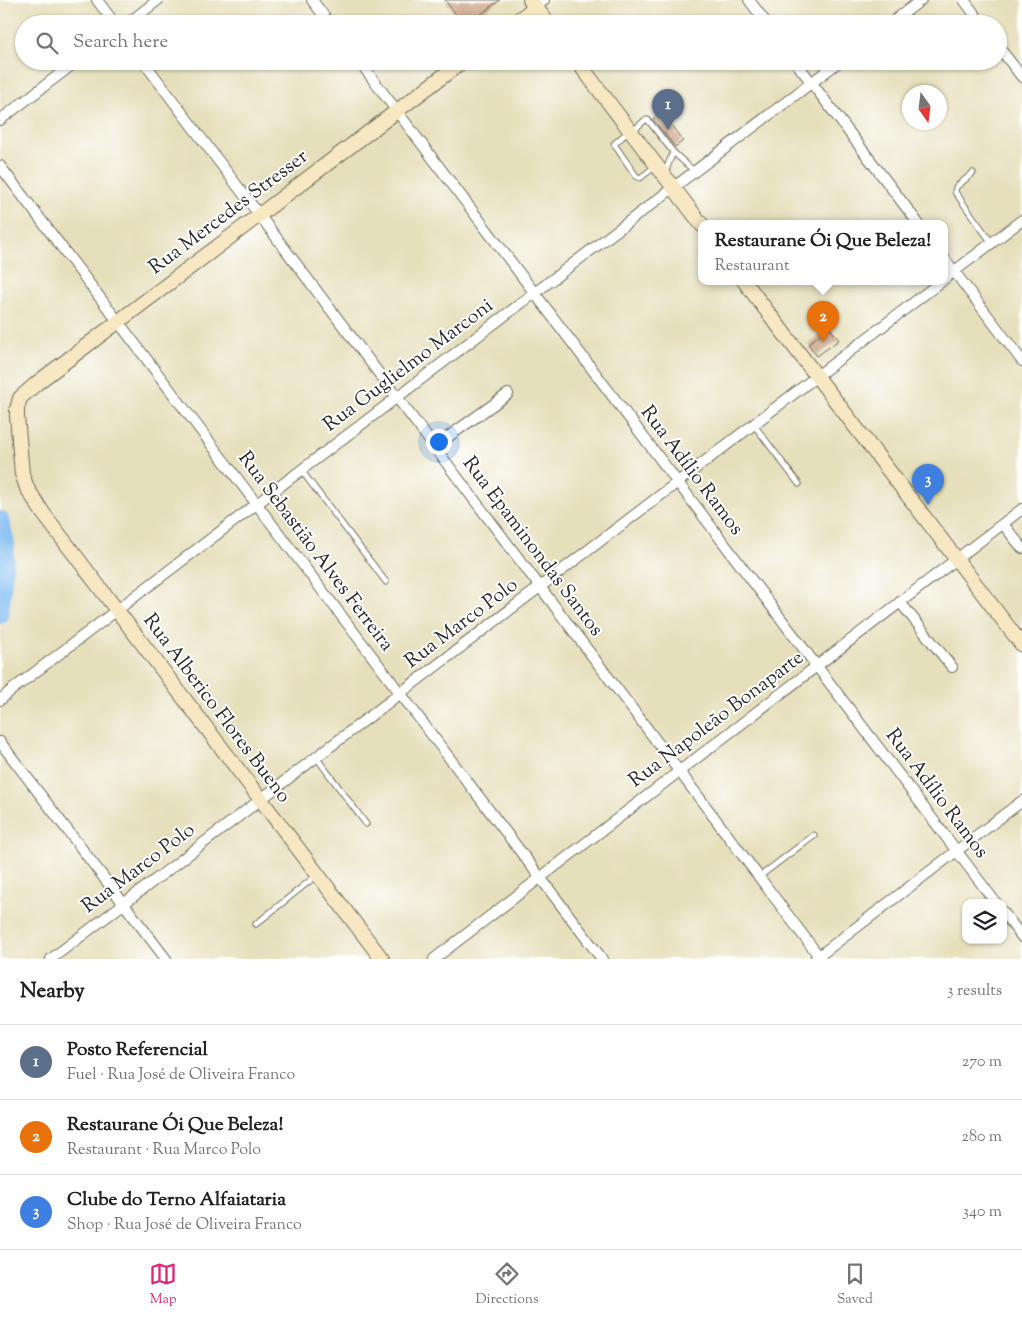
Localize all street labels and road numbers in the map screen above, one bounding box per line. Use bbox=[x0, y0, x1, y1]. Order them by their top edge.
street label: Rua Mercedes Stresser bbox=[143, 143, 315, 283]
street label: Rua Guglielmo Marconi bbox=[318, 292, 500, 440]
street label: Rua Adílio Ramos bbox=[632, 400, 750, 542]
street label: Rua Sebastião Alves Ferreira bbox=[230, 446, 400, 658]
street label: Rua Epaminondas Santos bbox=[455, 451, 609, 643]
street label: Rua Marco Polo bbox=[399, 572, 525, 676]
street label: Rua Alberico Flores Bueno bbox=[135, 608, 297, 810]
street label: Rua Napoleão Bonaparte bbox=[623, 644, 811, 796]
street label: Rua Adílio Ramos bbox=[877, 723, 995, 865]
street label: Rua Marco Polo bbox=[76, 817, 202, 921]

